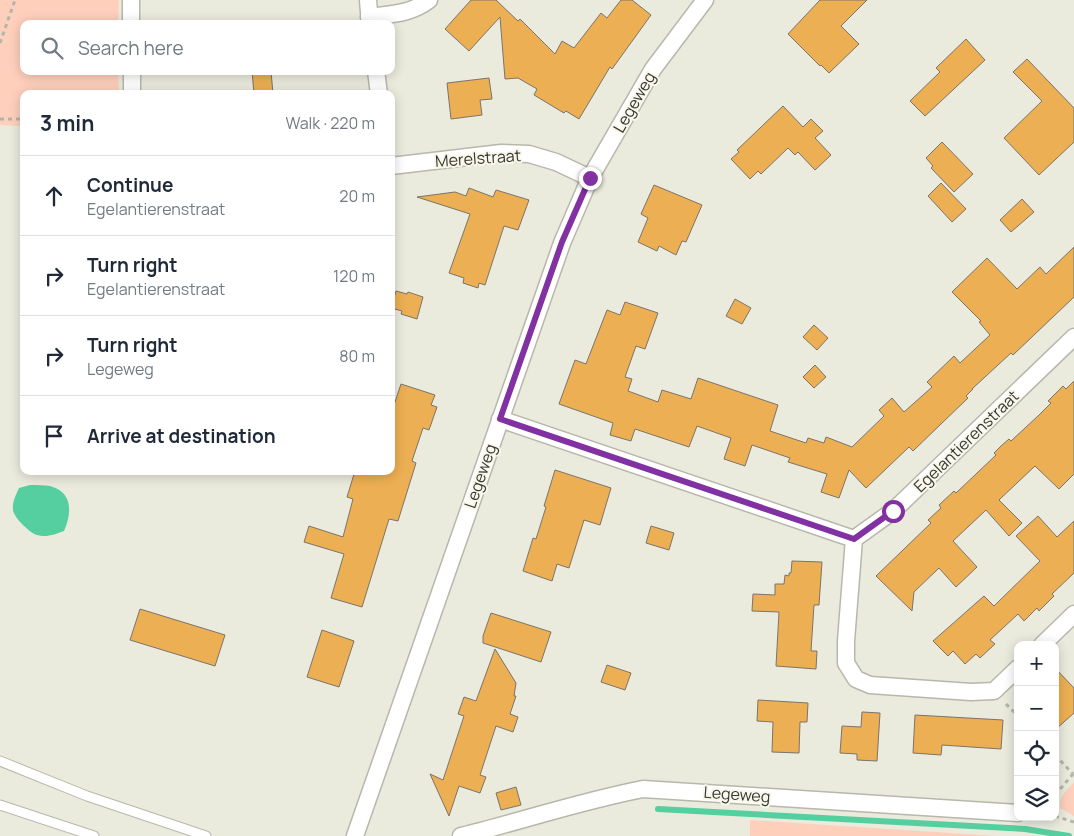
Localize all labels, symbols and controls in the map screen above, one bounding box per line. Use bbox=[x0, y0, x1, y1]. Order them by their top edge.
search box bbox=[20, 20, 395, 75]
icon: search bbox=[38, 34, 66, 62]
text: Search here bbox=[78, 35, 184, 61]
street label: Legeweg bbox=[608, 68, 660, 136]
text: 3 min bbox=[40, 109, 94, 137]
text: Walk · 220 m bbox=[285, 112, 375, 134]
street label: Merelstraat bbox=[434, 144, 522, 172]
route end bbox=[579, 167, 602, 190]
text: Continue bbox=[87, 172, 173, 198]
icon: ahead bbox=[40, 182, 68, 210]
text: 20 m bbox=[339, 185, 375, 207]
text: Egelantierenstraat bbox=[87, 198, 225, 220]
text: Turn right bbox=[87, 252, 177, 278]
icon: right bbox=[40, 262, 68, 290]
text: 120 m bbox=[333, 265, 375, 287]
text: Egelantierenstraat bbox=[87, 278, 225, 300]
text: Turn right bbox=[87, 332, 177, 358]
icon: right bbox=[40, 342, 68, 370]
text: 80 m bbox=[339, 345, 375, 367]
text: Legeweg bbox=[87, 358, 154, 380]
street label: Egelantierenstraat bbox=[909, 385, 1023, 497]
icon: arrive bbox=[40, 422, 68, 450]
text: Arrive at destination bbox=[87, 423, 276, 449]
street label: Legeweg bbox=[459, 441, 501, 511]
route start bbox=[882, 500, 905, 523]
map controls bbox=[1014, 641, 1059, 821]
button: + bbox=[1014, 641, 1059, 686]
button: − bbox=[1014, 686, 1059, 731]
button: locate bbox=[1014, 731, 1059, 776]
button: layers bbox=[1014, 776, 1059, 821]
street label: Legeweg bbox=[703, 781, 771, 807]

